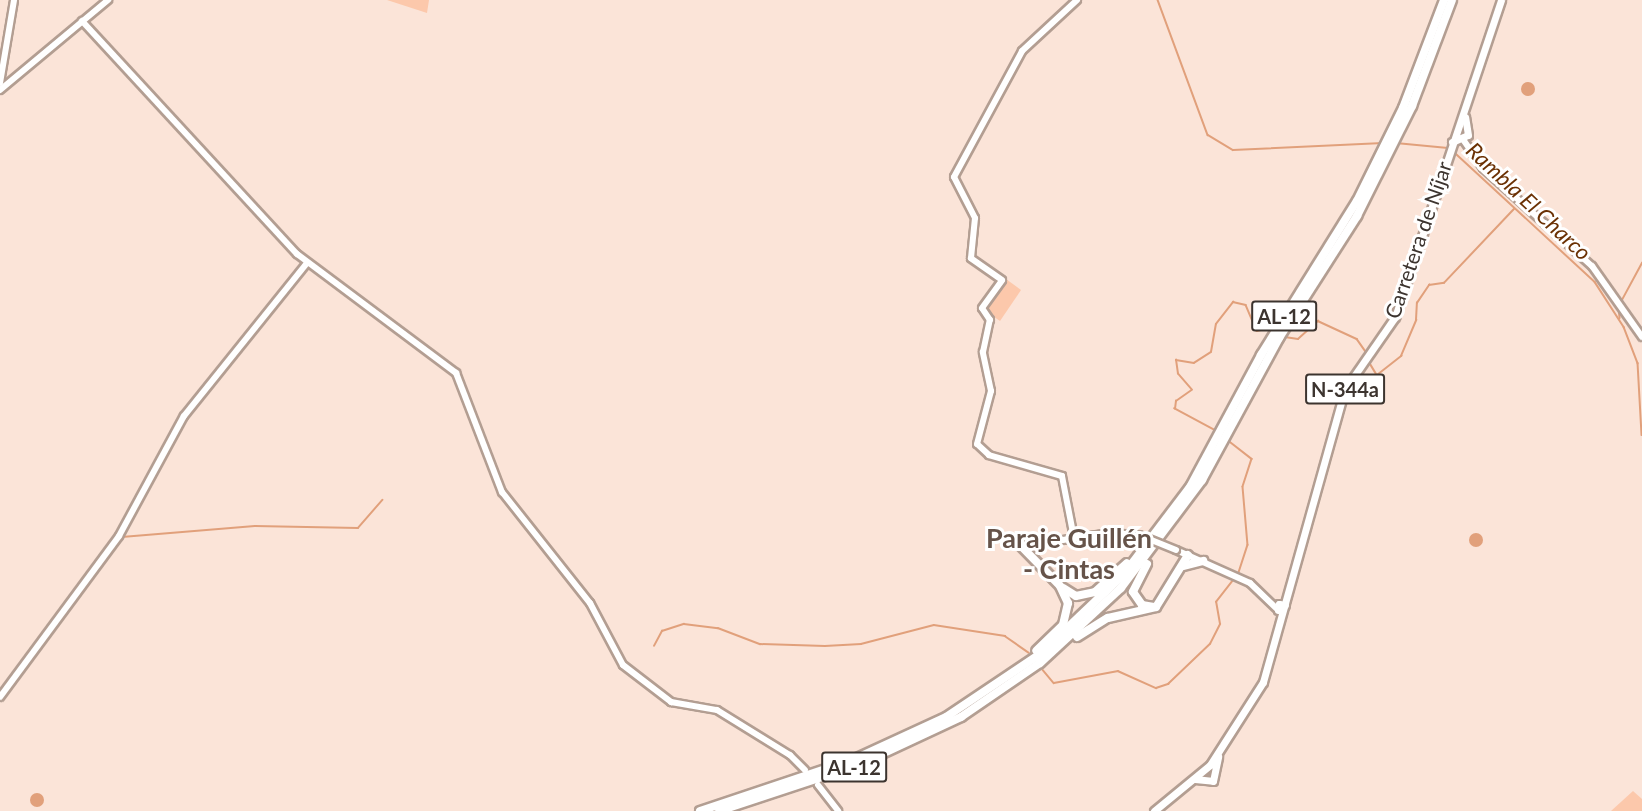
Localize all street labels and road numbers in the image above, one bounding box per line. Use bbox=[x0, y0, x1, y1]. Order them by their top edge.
street label: Carretera de Níjar bbox=[1379, 158, 1457, 322]
road number: AL-12 bbox=[1251, 299, 1317, 333]
road number: N-344a bbox=[1304, 372, 1386, 406]
road number: AL-12 bbox=[821, 750, 887, 784]

